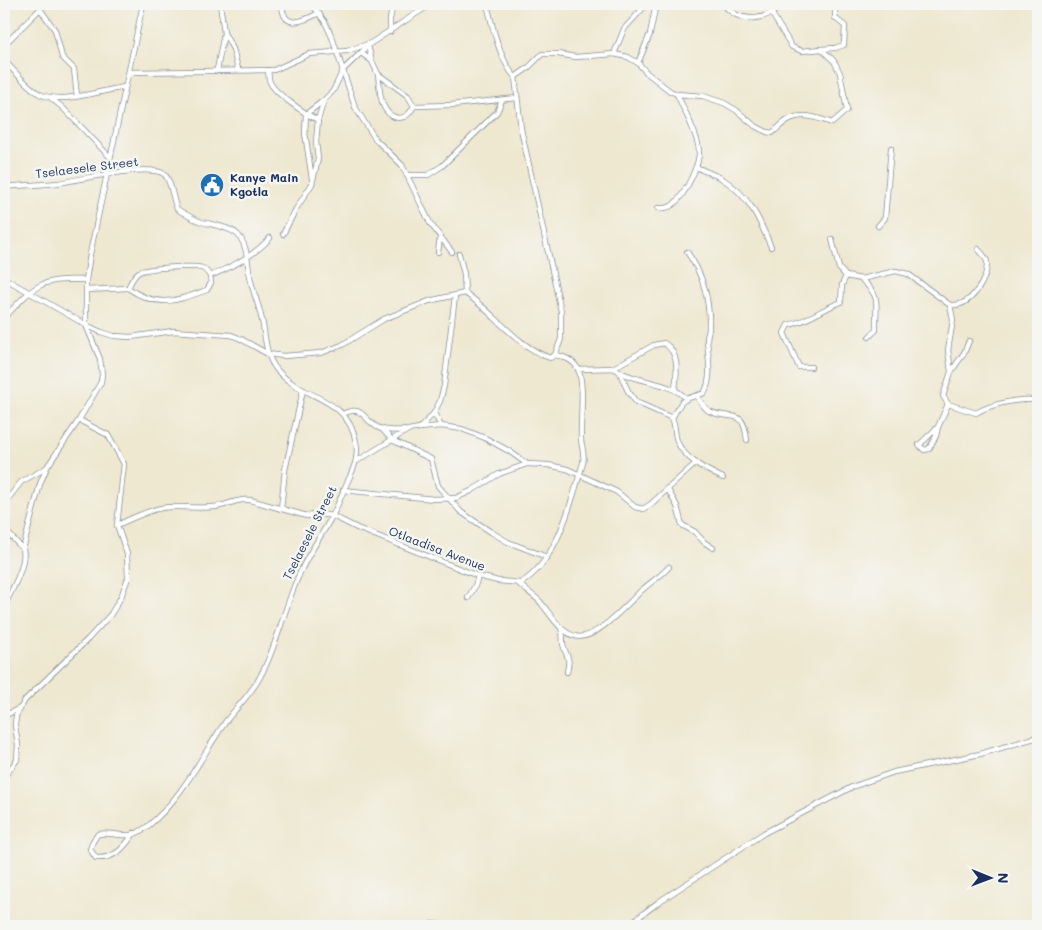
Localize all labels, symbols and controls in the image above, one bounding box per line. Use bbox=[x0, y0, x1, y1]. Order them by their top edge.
street label: Tselaesele Street bbox=[34, 153, 139, 181]
place label: Kanye Main Kgotla bbox=[230, 169, 298, 199]
public building icon: Kanye Main Kgotla bbox=[199, 172, 225, 198]
street label: Tselaesele Street bbox=[278, 483, 340, 582]
street label: Otlaadisa Avenue bbox=[387, 522, 488, 574]
north arrow bbox=[964, 852, 1014, 902]
text: N bbox=[994, 873, 1013, 884]

